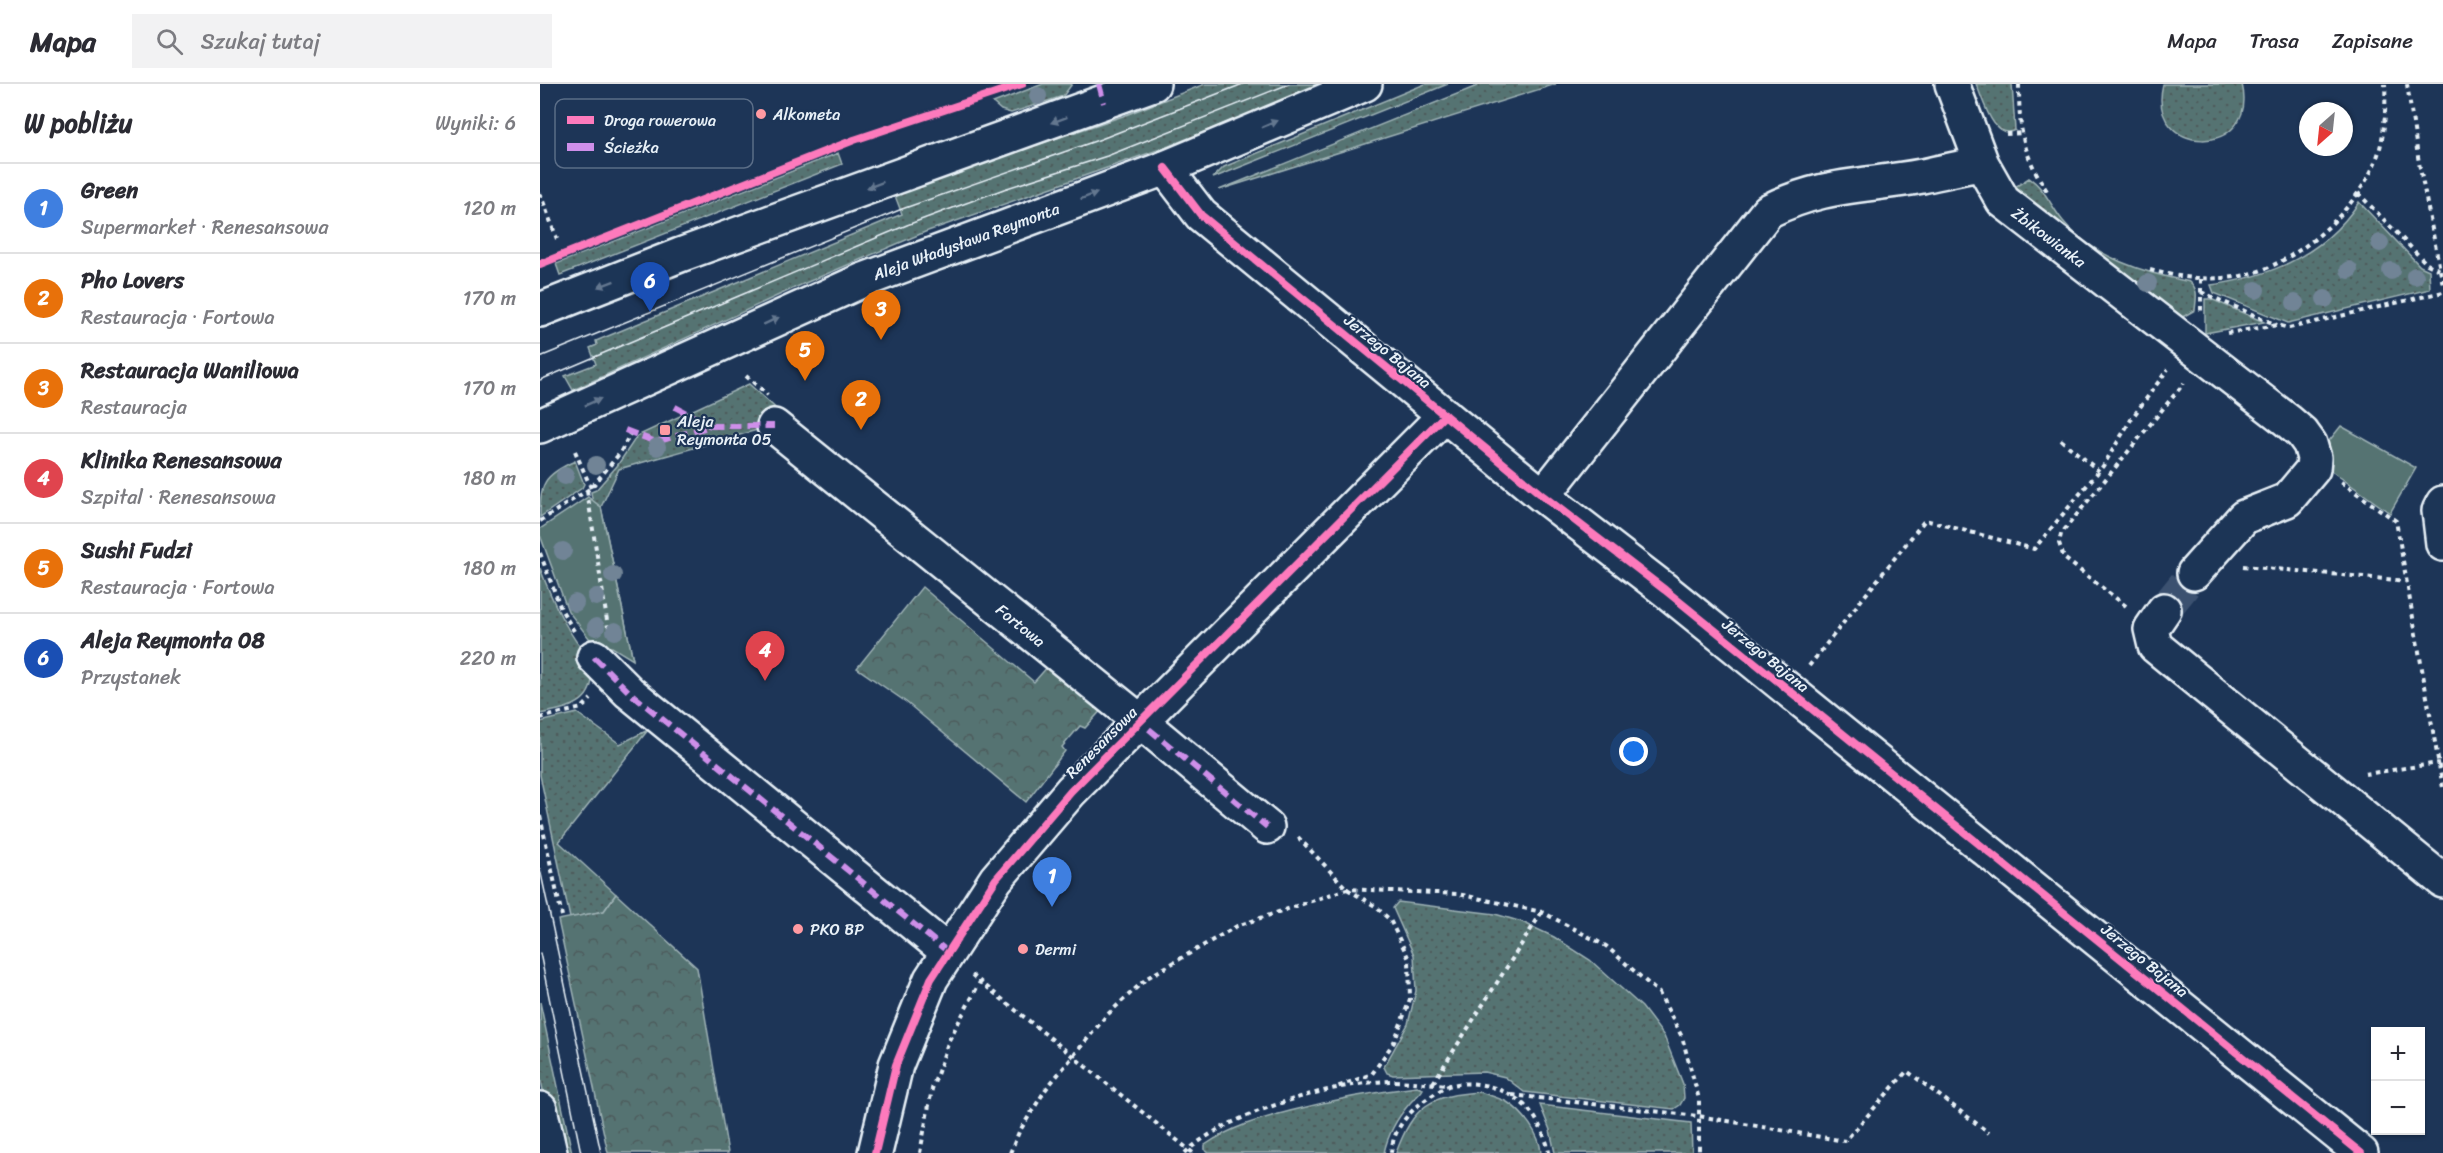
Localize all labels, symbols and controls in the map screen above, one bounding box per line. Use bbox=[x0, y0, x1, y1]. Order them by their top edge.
search box bbox=[132, 14, 552, 68]
text: Mapa bbox=[30, 17, 96, 66]
text: Szukaj tutaj bbox=[201, 22, 320, 61]
text: Mapa bbox=[2167, 22, 2217, 60]
text: Trasa bbox=[2250, 22, 2299, 60]
text: Zapisane bbox=[2332, 22, 2413, 60]
icon: search bbox=[153, 25, 186, 58]
legend bbox=[555, 99, 753, 168]
text: W pobliżu bbox=[24, 100, 133, 146]
place label: Alkometa bbox=[772, 100, 840, 129]
north arrow bbox=[2299, 102, 2353, 156]
text: Wyniki: 6 bbox=[435, 106, 516, 141]
text: Droga rowerowa bbox=[604, 106, 716, 135]
marker: Alkometa bbox=[754, 107, 768, 121]
one-way arrow bbox=[1049, 115, 1067, 125]
one-way arrow bbox=[1261, 119, 1279, 128]
text: Ścieżka bbox=[604, 133, 659, 162]
text: Green bbox=[81, 171, 138, 210]
one-way arrow bbox=[866, 181, 884, 191]
text: 1 bbox=[39, 191, 48, 226]
text: 120 m bbox=[463, 191, 516, 226]
one-way arrow bbox=[1080, 191, 1098, 200]
street label: Aleja Władysława Reymonta bbox=[868, 194, 1064, 289]
street label: Żbikowianka bbox=[2005, 199, 2093, 276]
text: Supermarket · Renesansowa bbox=[81, 210, 328, 245]
text: Pho Lovers bbox=[81, 261, 184, 300]
pin: 6 bbox=[630, 262, 670, 312]
one-way arrow bbox=[597, 280, 615, 289]
text: 2 bbox=[38, 281, 49, 316]
text: 170 m bbox=[463, 281, 516, 316]
pin: 3 bbox=[862, 290, 900, 340]
text: Restauracja · Fortowa bbox=[81, 300, 275, 335]
street label: Jerzego Bajana bbox=[1336, 306, 1438, 396]
one-way arrow bbox=[762, 317, 779, 326]
pin: 5 bbox=[786, 332, 824, 381]
text: Restauracja Waniliowa bbox=[81, 351, 299, 390]
text: 3 bbox=[38, 371, 49, 406]
text: 170 m bbox=[463, 371, 516, 406]
pin: 2 bbox=[842, 380, 880, 430]
text: Restauracja bbox=[81, 390, 187, 425]
one-way arrow bbox=[585, 397, 603, 407]
place label: Aleja Reymonta 05 bbox=[676, 407, 772, 454]
marker: Aleja Reymonta 05 bbox=[658, 423, 672, 437]
text: Klinika Renesansowa bbox=[81, 441, 282, 480]
text: 4 bbox=[37, 461, 50, 496]
text: 180 m bbox=[462, 461, 516, 496]
text: Szpital · Renesansowa bbox=[81, 480, 276, 515]
text: Sushi Fudzi bbox=[81, 531, 192, 570]
text: 5 bbox=[37, 551, 50, 586]
text: 180 m bbox=[462, 551, 516, 586]
text: Restauracja · Fortowa bbox=[81, 570, 275, 605]
street label: Fortowa bbox=[989, 596, 1052, 655]
street label: Jerzego Bajana bbox=[1714, 610, 1816, 700]
text: Aleja Reymonta 08 bbox=[81, 621, 265, 660]
pin: 4 bbox=[746, 632, 784, 681]
text: 6 bbox=[38, 641, 49, 676]
text: 220 m bbox=[460, 641, 516, 676]
text: Przystanek bbox=[81, 660, 181, 695]
street label: Renesansowa bbox=[1058, 698, 1145, 786]
your location bbox=[1619, 737, 1648, 766]
pin: 1 bbox=[1032, 858, 1072, 907]
place label: PKO BP bbox=[810, 915, 864, 944]
street label: Jerzego Bajana bbox=[2093, 915, 2195, 1005]
marker: PKO BP bbox=[791, 922, 805, 936]
place label: Dermi bbox=[1035, 935, 1077, 964]
marker: Dermi bbox=[1016, 942, 1030, 956]
map controls bbox=[2371, 1027, 2425, 1135]
button: + bbox=[2371, 1027, 2425, 1081]
button: − bbox=[2371, 1081, 2425, 1135]

